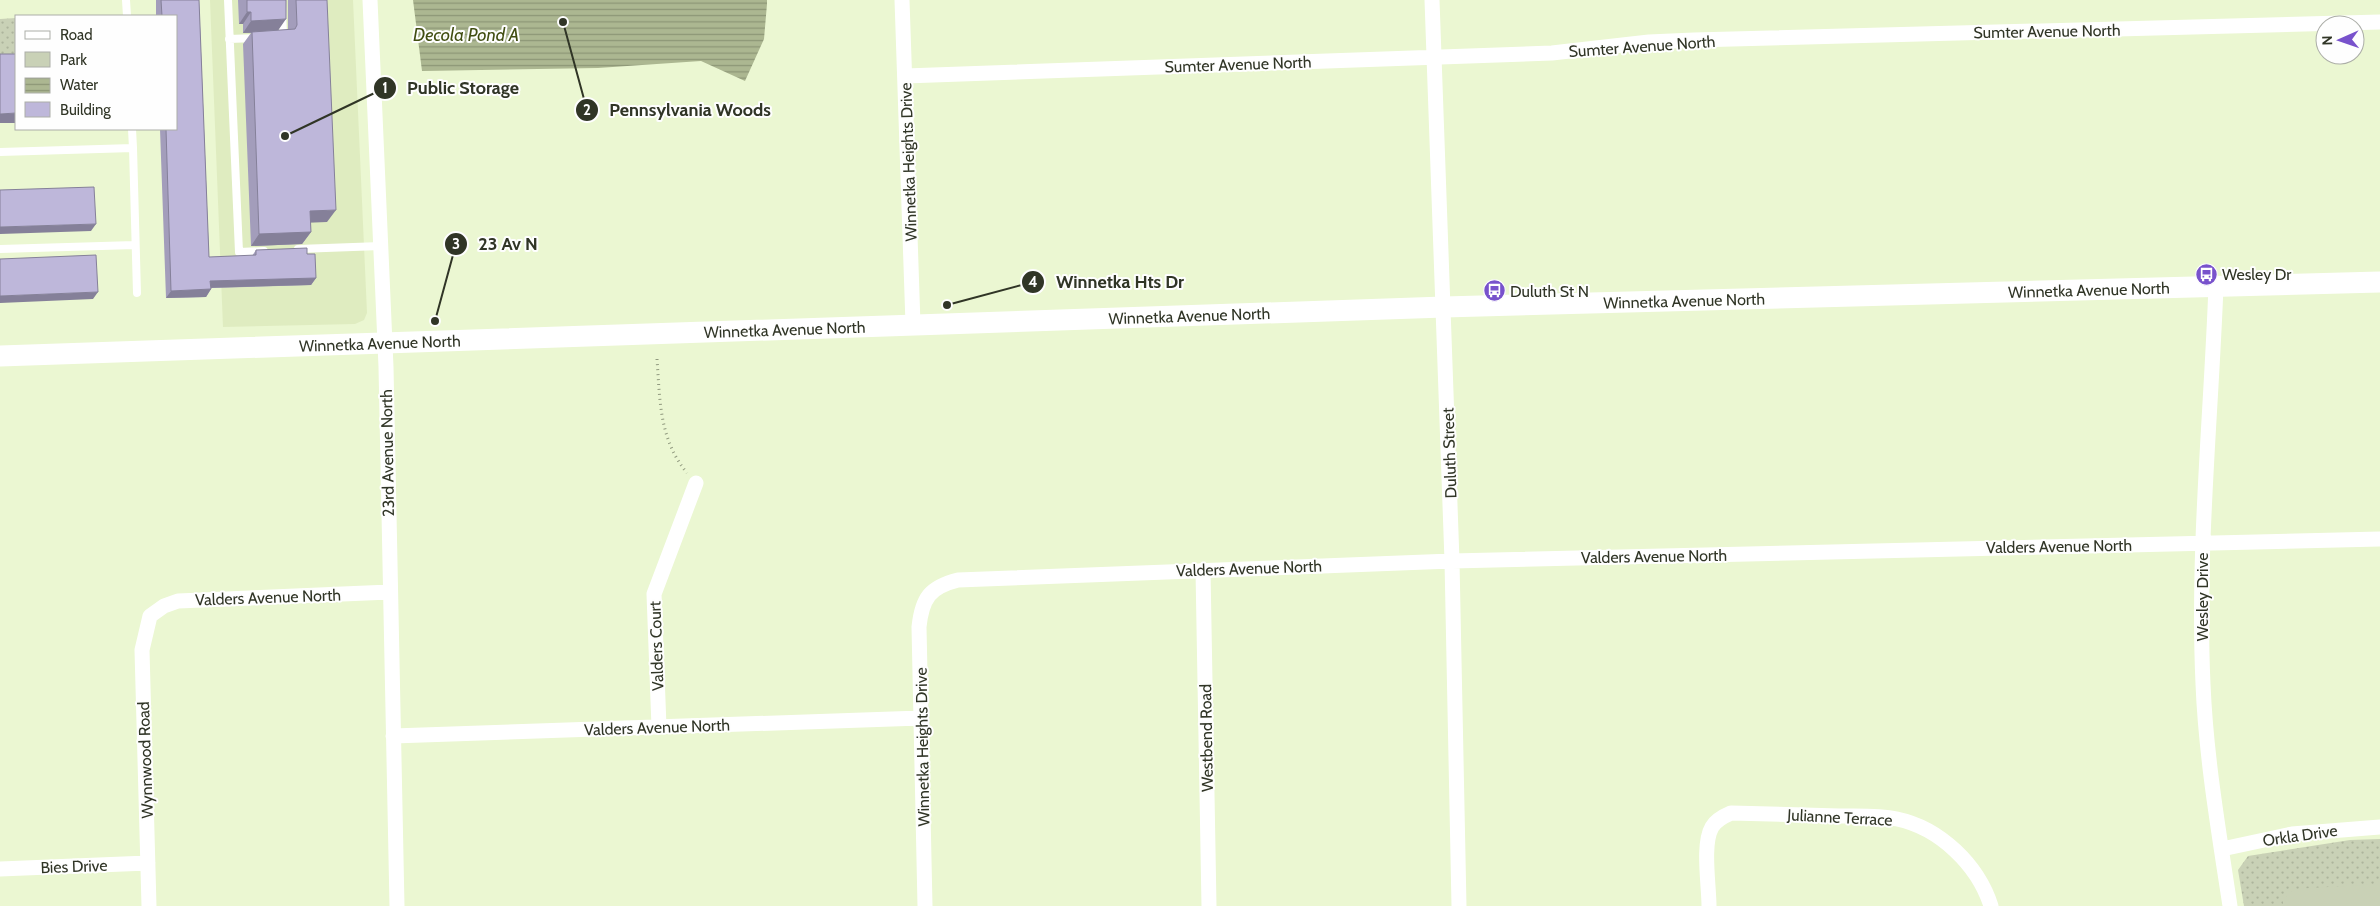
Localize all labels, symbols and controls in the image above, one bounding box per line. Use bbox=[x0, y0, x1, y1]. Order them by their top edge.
legend bbox=[15, 15, 178, 130]
north arrow bbox=[2315, 15, 2365, 65]
street label: Sumter Avenue North bbox=[1973, 21, 2121, 42]
water label: Decola Pond A bbox=[413, 24, 519, 46]
text: Road bbox=[60, 26, 93, 44]
street label: Sumter Avenue North bbox=[1568, 32, 1716, 61]
text: N bbox=[2318, 35, 2336, 46]
text: Park bbox=[60, 51, 87, 69]
street label: Sumter Avenue North bbox=[1164, 52, 1312, 77]
callout: Public Storage bbox=[372, 71, 529, 104]
text: Water bbox=[60, 76, 98, 94]
text: Public Storage bbox=[407, 77, 519, 99]
text: 1 bbox=[382, 79, 388, 97]
street label: Winnetka Heights Drive bbox=[896, 82, 921, 242]
callout: Pennsylvania Woods bbox=[574, 93, 781, 126]
text: Pennsylvania Woods bbox=[609, 99, 771, 121]
text: Building bbox=[60, 101, 111, 119]
text: 2 bbox=[583, 101, 591, 119]
callout: 23 Av N bbox=[443, 227, 548, 260]
text: 23 Av N bbox=[478, 233, 538, 255]
text: 3 bbox=[452, 235, 460, 253]
bus stop icon: Wesley Dr bbox=[2194, 262, 2218, 286]
place label: Wesley Dr bbox=[2222, 265, 2292, 284]
callout: Winnetka Hts Dr bbox=[1021, 266, 1194, 299]
text: Winnetka Hts Dr bbox=[1056, 271, 1184, 293]
text: 4 bbox=[1028, 273, 1038, 291]
bus stop icon: Duluth St N bbox=[1482, 279, 1506, 303]
street label: Winnetka Avenue North bbox=[2008, 279, 2170, 302]
place label: Duluth St N bbox=[1510, 282, 1589, 301]
street label: Winnetka Avenue North bbox=[1603, 289, 1765, 313]
street label: Winnetka Avenue North bbox=[1108, 304, 1270, 328]
street label: Winnetka Avenue North bbox=[703, 318, 866, 342]
street label: Winnetka Avenue North bbox=[299, 331, 461, 356]
street label: 23rd Avenue North bbox=[377, 389, 398, 517]
street label: Duluth Street bbox=[1438, 407, 1461, 499]
street label: Valders Avenue North bbox=[1986, 536, 2132, 557]
street label: Valders Avenue North bbox=[1581, 546, 1727, 567]
street label: Wesley Drive bbox=[2193, 553, 2212, 641]
street label: Valders Avenue North bbox=[1176, 556, 1322, 581]
street label: Valders Avenue North bbox=[195, 585, 341, 610]
street label: Valders Court bbox=[645, 600, 668, 691]
street label: Winnetka Heights Drive bbox=[912, 667, 933, 827]
street label: Westbend Road bbox=[1196, 684, 1217, 792]
street label: Wynnwood Road bbox=[134, 701, 157, 819]
street label: Valders Avenue North bbox=[584, 715, 730, 740]
street label: Julianne Terrace bbox=[1786, 805, 1893, 830]
street label: Orkla Drive bbox=[2261, 821, 2339, 850]
street label: Bies Drive bbox=[40, 856, 108, 877]

